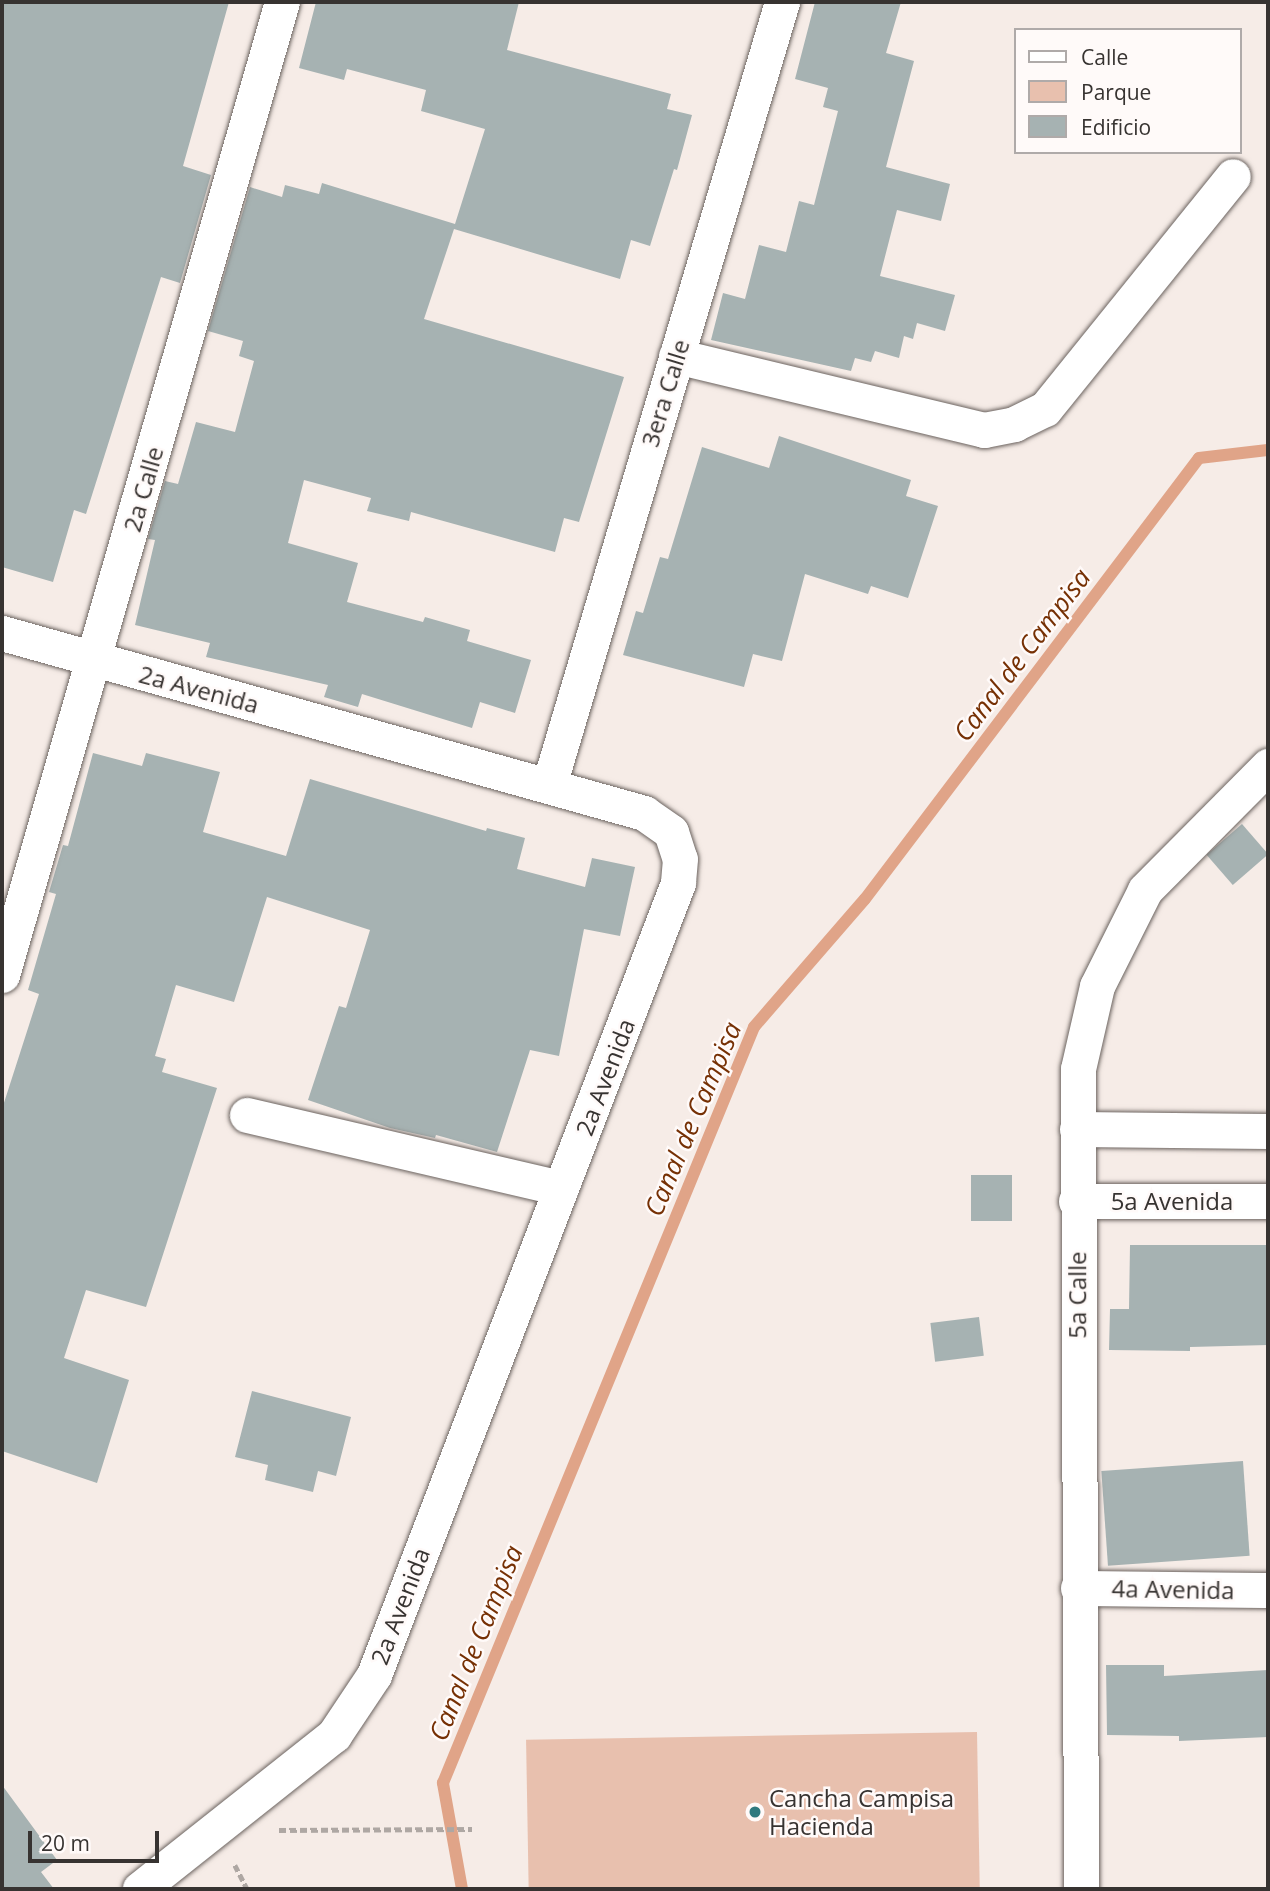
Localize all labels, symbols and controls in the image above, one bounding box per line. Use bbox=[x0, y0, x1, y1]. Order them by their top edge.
legend bbox=[1014, 28, 1242, 154]
text: Calle bbox=[1081, 43, 1128, 71]
text: Parque bbox=[1081, 78, 1151, 106]
text: Edificio bbox=[1081, 113, 1151, 141]
street label: 3era Calle bbox=[635, 336, 695, 450]
street label: 2a Calle bbox=[117, 443, 169, 535]
water label: Canal de Campisa bbox=[947, 563, 1097, 747]
street label: 2a Avenida bbox=[136, 659, 262, 719]
street label: 2a Avenida bbox=[570, 1015, 640, 1139]
water label: Canal de Campisa bbox=[638, 1017, 748, 1221]
street label: 5a Avenida bbox=[1111, 1187, 1233, 1215]
street label: 5a Calle bbox=[1063, 1251, 1091, 1339]
water label: Canal de Campisa bbox=[423, 1541, 529, 1745]
street label: 2a Avenida bbox=[365, 1544, 435, 1668]
street label: 4a Avenida bbox=[1111, 1574, 1235, 1604]
place label: Cancha Campisa Hacienda bbox=[769, 1784, 954, 1840]
marker: Cancha Campisa Hacienda bbox=[747, 1804, 763, 1820]
scale bar bbox=[32, 1818, 163, 1862]
text: 20 m bbox=[41, 1829, 90, 1857]

